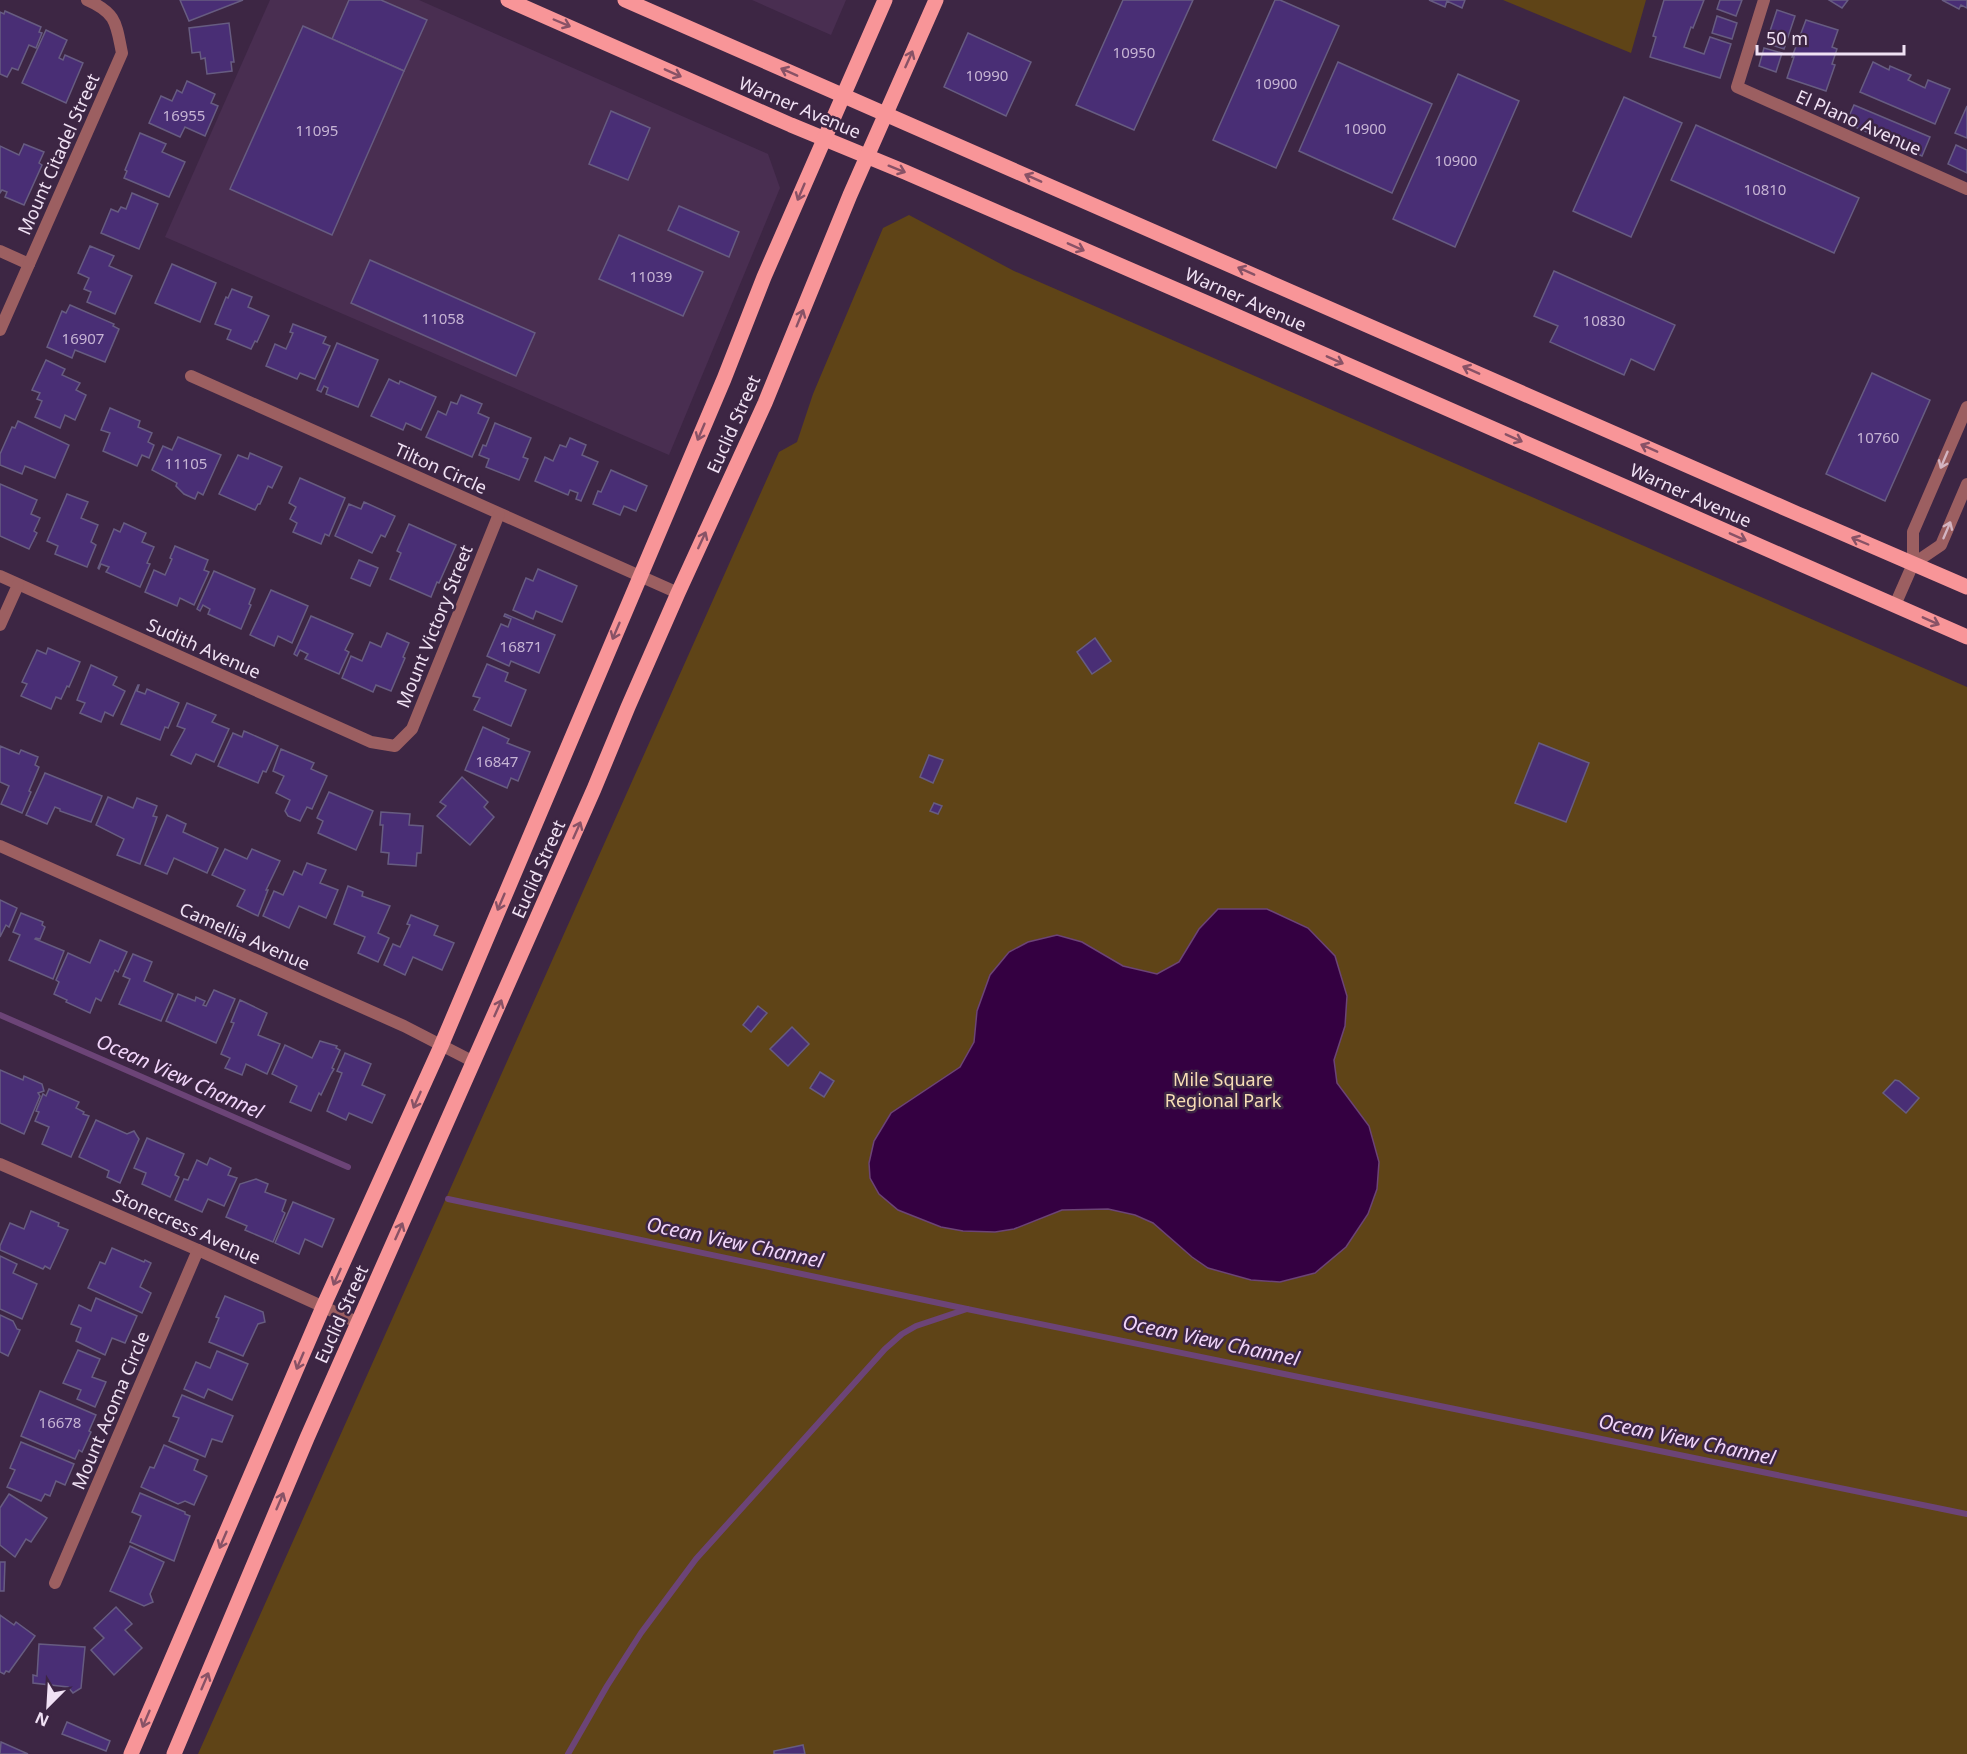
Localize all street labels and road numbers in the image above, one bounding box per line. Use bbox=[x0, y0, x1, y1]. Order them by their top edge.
street label: Mount Citadel Street bbox=[12, 69, 105, 238]
street label: Warner Avenue bbox=[735, 70, 865, 144]
street label: El Plano Avenue bbox=[1793, 84, 1925, 160]
street label: Warner Avenue bbox=[1182, 261, 1310, 337]
street label: Euclid Street bbox=[701, 371, 766, 477]
street label: Tilton Circle bbox=[391, 437, 491, 499]
street label: Warner Avenue bbox=[1627, 457, 1755, 533]
street label: Mount Victory Street bbox=[390, 541, 478, 711]
street label: Sudith Avenue bbox=[143, 612, 265, 684]
street label: Euclid Street bbox=[506, 816, 571, 922]
street label: Camellia Avenue bbox=[176, 896, 314, 976]
street label: Stonecress Avenue bbox=[109, 1183, 265, 1269]
street label: Euclid Street bbox=[309, 1261, 374, 1367]
street label: Mount Acoma Circle bbox=[66, 1327, 154, 1493]

